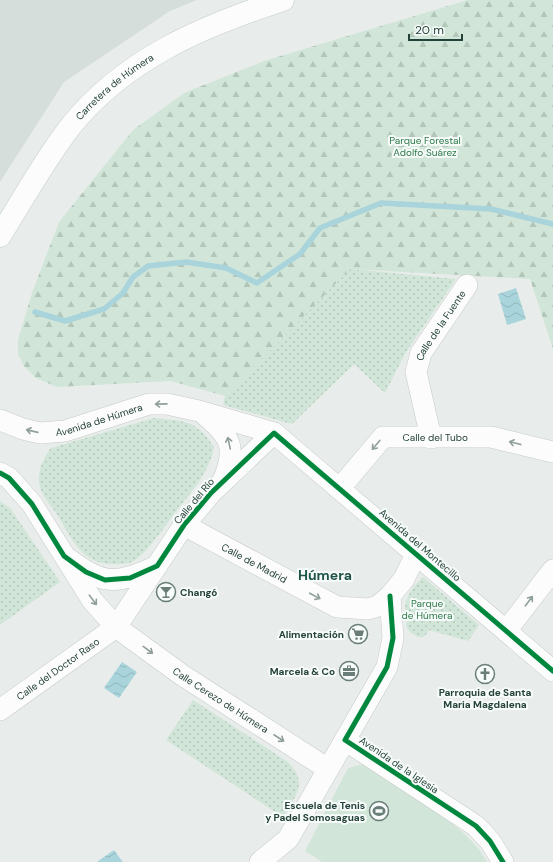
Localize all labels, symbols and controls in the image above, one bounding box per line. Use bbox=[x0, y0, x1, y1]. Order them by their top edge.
scale bar bbox=[409, 16, 462, 42]
text: 20 m bbox=[415, 22, 444, 38]
street label: Carretera de Húmera bbox=[73, 51, 156, 122]
park label: Parque Forestal Adolfo Suárez bbox=[389, 134, 461, 159]
street label: Calle de la Fuente bbox=[413, 287, 469, 362]
street label: Avenida de Húmera bbox=[55, 400, 144, 438]
one-way arrow bbox=[155, 400, 168, 408]
one-way arrow bbox=[25, 426, 38, 434]
street label: Calle del Tubo bbox=[403, 431, 468, 444]
one-way arrow bbox=[224, 437, 232, 450]
one-way arrow bbox=[509, 439, 522, 446]
one-way arrow bbox=[371, 440, 380, 450]
street label: Calle del Río bbox=[171, 475, 217, 527]
street label: Avenida del Montecillo bbox=[376, 506, 464, 584]
street label: Calle de Madrid bbox=[219, 540, 290, 586]
district label: Húmera bbox=[298, 566, 352, 584]
bar icon: Changó bbox=[155, 581, 177, 603]
place label: Changó bbox=[180, 586, 217, 599]
one-way arrow bbox=[309, 593, 321, 600]
one-way arrow bbox=[89, 595, 98, 606]
one-way arrow bbox=[525, 595, 534, 606]
park label: Parque de Húmera bbox=[402, 597, 452, 622]
supermarket icon: Alimentación bbox=[347, 623, 369, 645]
place label: Alimentación bbox=[279, 628, 344, 641]
street label: Calle del Doctor Raso bbox=[14, 635, 102, 703]
one-way arrow bbox=[142, 646, 153, 654]
office icon: Marcela & Co bbox=[338, 660, 360, 682]
church icon: Parroquia de Santa Maria Magdalena bbox=[474, 663, 496, 685]
street label: Calle Cerezo de Húmera bbox=[170, 664, 271, 736]
place label: Marcela & Co bbox=[270, 665, 335, 678]
place label: Parroquia de Santa Maria Magdalena bbox=[439, 686, 531, 711]
one-way arrow bbox=[273, 734, 285, 742]
street label: Avenida de la Iglesia bbox=[357, 734, 441, 796]
place label: Escuela de Tenis y Padel Somosaguas bbox=[265, 799, 365, 824]
sports icon: Escuela de Tenis y Padel Somosaguas bbox=[368, 800, 390, 822]

